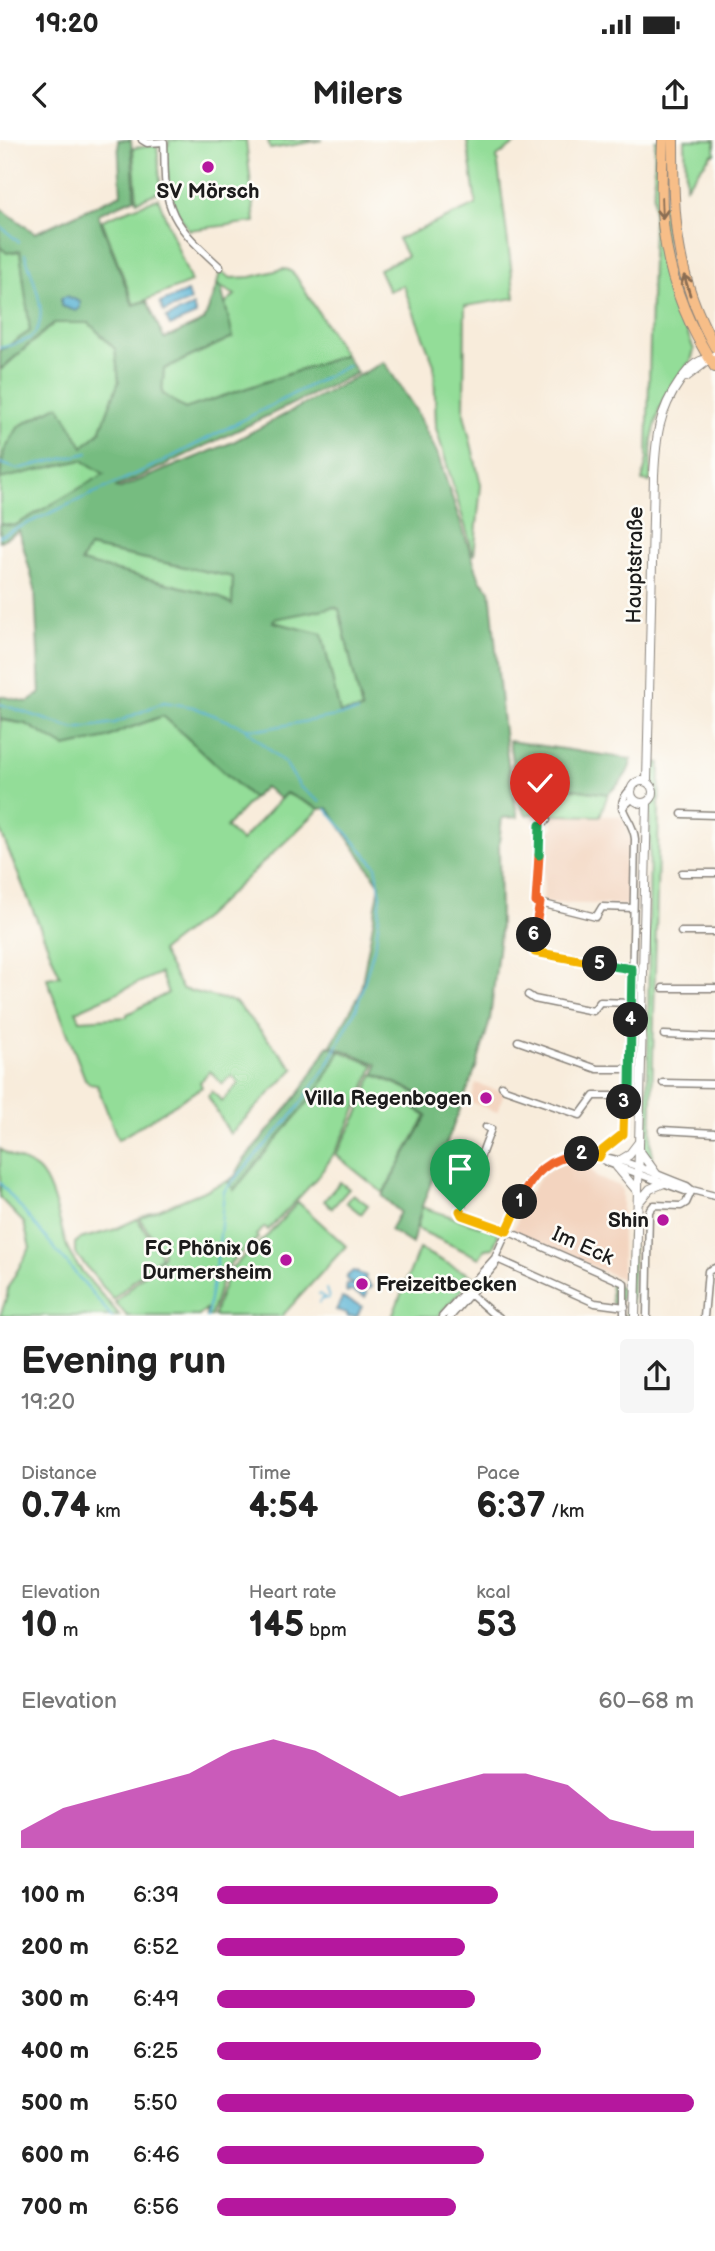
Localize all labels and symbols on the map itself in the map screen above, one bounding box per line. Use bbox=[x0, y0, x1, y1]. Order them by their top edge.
marker: SV Mörsch bbox=[200, 159, 216, 175]
place label: SV Mörsch bbox=[156, 179, 260, 204]
one-way arrow bbox=[656, 196, 669, 219]
one-way arrow bbox=[680, 274, 693, 296]
street label: Hauptstraße bbox=[621, 506, 649, 624]
pin bbox=[510, 753, 570, 825]
pin: 6 bbox=[516, 918, 552, 952]
pin: 5 bbox=[582, 946, 618, 982]
pin: 4 bbox=[614, 1002, 648, 1038]
pin: 3 bbox=[606, 1084, 642, 1119]
place label: Villa Regenbogen bbox=[304, 1086, 472, 1111]
marker: Villa Regenbogen bbox=[478, 1090, 494, 1106]
pin: 2 bbox=[564, 1136, 600, 1172]
pin bbox=[430, 1139, 490, 1211]
pin: 1 bbox=[503, 1184, 538, 1220]
place label: Shin bbox=[608, 1208, 649, 1233]
marker: Shin bbox=[655, 1212, 671, 1228]
street label: Im Eck bbox=[548, 1221, 618, 1271]
place label: FC Phönix 06 Durmersheim bbox=[142, 1236, 272, 1285]
marker: FC Phönix 06 Durmersheim bbox=[278, 1252, 294, 1268]
place label: Freizeitbecken bbox=[376, 1272, 517, 1297]
marker: Freizeitbecken bbox=[354, 1276, 370, 1292]

